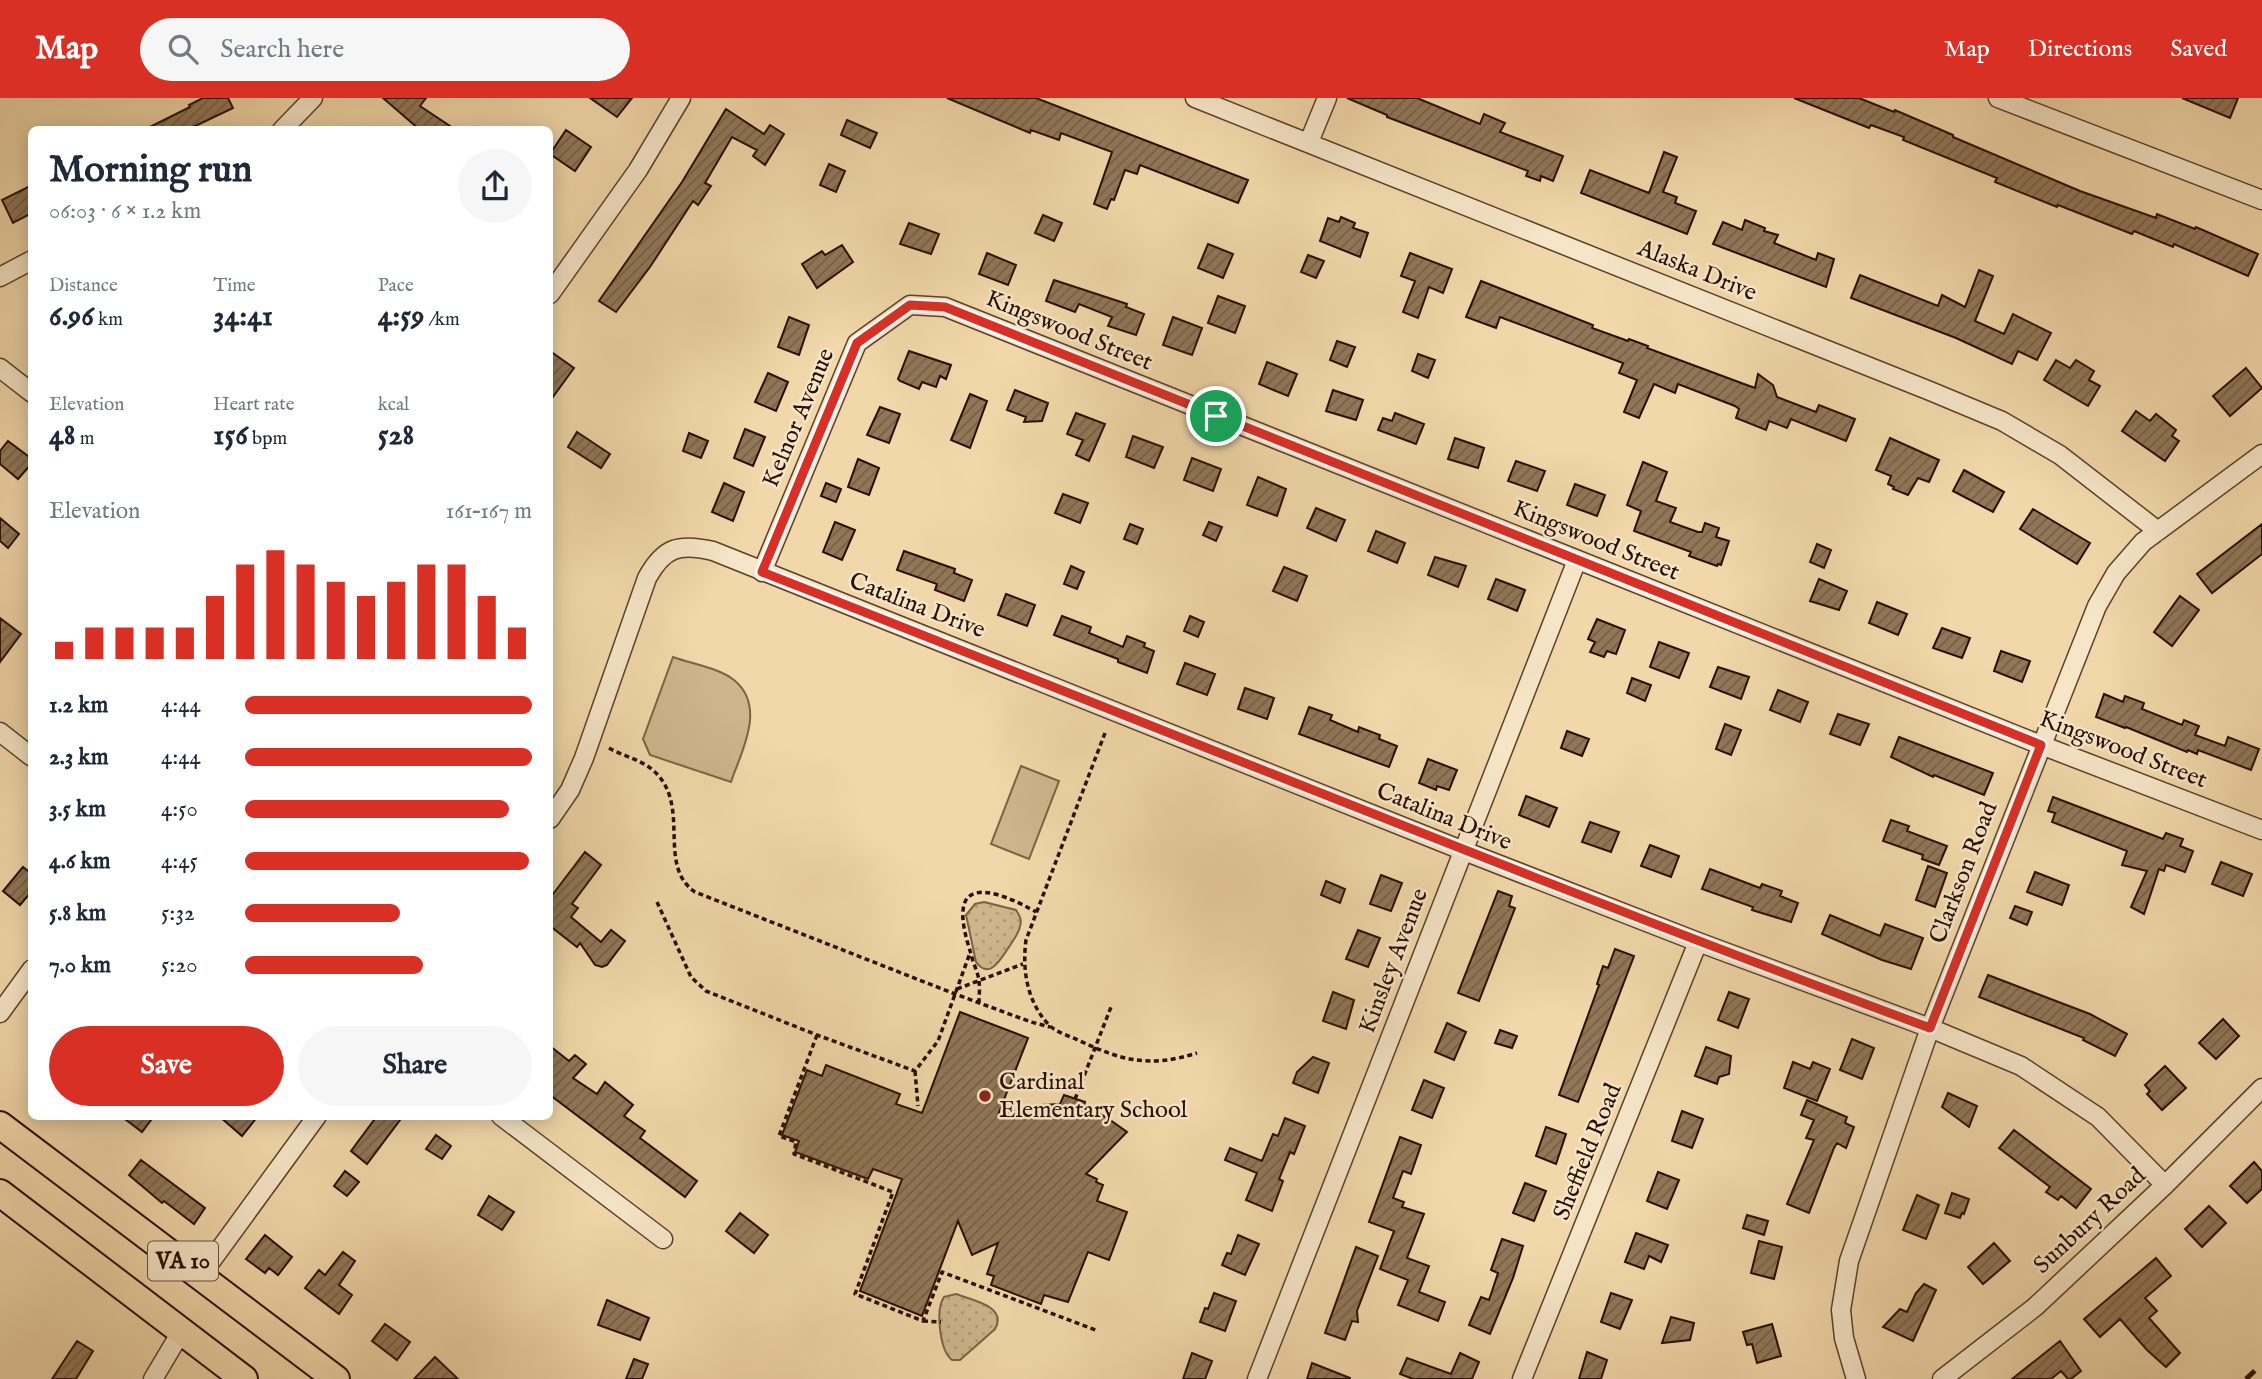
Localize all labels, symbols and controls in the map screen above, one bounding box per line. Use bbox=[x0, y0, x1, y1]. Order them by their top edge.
search box bbox=[140, 18, 630, 81]
text: Map bbox=[35, 28, 98, 70]
icon: search bbox=[164, 30, 202, 68]
text: Search here bbox=[220, 33, 344, 66]
text: Map bbox=[1944, 34, 1990, 65]
text: Directions bbox=[2028, 34, 2132, 65]
text: Saved bbox=[2170, 34, 2227, 65]
text: Morning run bbox=[49, 147, 252, 195]
button: share bbox=[458, 149, 532, 223]
text: 06:03 · 6 × 1.2 km bbox=[49, 197, 201, 226]
street label: Alaska Drive bbox=[1632, 233, 1761, 309]
text: Distance bbox=[49, 274, 118, 298]
text: Time bbox=[213, 274, 256, 298]
text: Pace bbox=[378, 274, 414, 298]
street label: Kingswood Street bbox=[981, 283, 1157, 379]
text: 6.96 bbox=[49, 298, 94, 336]
text: 34:41 bbox=[213, 298, 273, 336]
text: 4:59 bbox=[378, 298, 424, 336]
text: km bbox=[94, 308, 123, 332]
text: /km bbox=[424, 308, 460, 332]
street label: Kelnor Avenue bbox=[756, 344, 842, 492]
pin bbox=[1186, 386, 1246, 446]
text: Elevation bbox=[49, 393, 124, 417]
text: Heart rate bbox=[213, 393, 294, 417]
text: kcal bbox=[378, 393, 409, 417]
icon: arrive bbox=[1197, 397, 1235, 435]
text: 48 bbox=[49, 417, 75, 455]
text: 156 bbox=[213, 417, 248, 455]
text: 528 bbox=[378, 417, 414, 455]
text: m bbox=[75, 427, 94, 451]
text: bpm bbox=[248, 427, 287, 451]
street label: Kingswood Street bbox=[1508, 493, 1684, 589]
text: Elevation bbox=[49, 497, 140, 526]
text: 161–167 m bbox=[446, 497, 532, 526]
street label: Catalina Drive bbox=[844, 566, 990, 646]
text: 1.2 km bbox=[49, 691, 108, 720]
text: 4:44 bbox=[161, 691, 201, 720]
street label: Kingswood Street bbox=[2035, 704, 2211, 796]
text: 2.3 km bbox=[49, 743, 108, 772]
text: 4:44 bbox=[161, 743, 201, 772]
street label: Catalina Drive bbox=[1372, 776, 1516, 858]
text: 3.5 km bbox=[49, 795, 106, 824]
text: 4:50 bbox=[161, 795, 198, 824]
street label: Clarkson Road bbox=[1923, 798, 2005, 948]
text: 4.6 km bbox=[49, 847, 111, 876]
text: 4:45 bbox=[161, 847, 198, 876]
street label: Kinsley Avenue bbox=[1352, 884, 1436, 1038]
text: 5.8 km bbox=[49, 899, 106, 928]
text: 5:32 bbox=[161, 899, 195, 928]
text: 7.0 km bbox=[49, 951, 111, 980]
text: 5:20 bbox=[161, 951, 198, 980]
button: Save bbox=[49, 1026, 284, 1106]
button: Share bbox=[298, 1026, 532, 1106]
place label: Cardinal Elementary School bbox=[999, 1067, 1188, 1126]
street label: Sheffield Road bbox=[1547, 1079, 1630, 1225]
marker: Cardinal Elementary School bbox=[977, 1088, 993, 1104]
street label: Sunbury Road bbox=[2027, 1161, 2153, 1281]
road number: VA 10 bbox=[148, 1242, 218, 1280]

